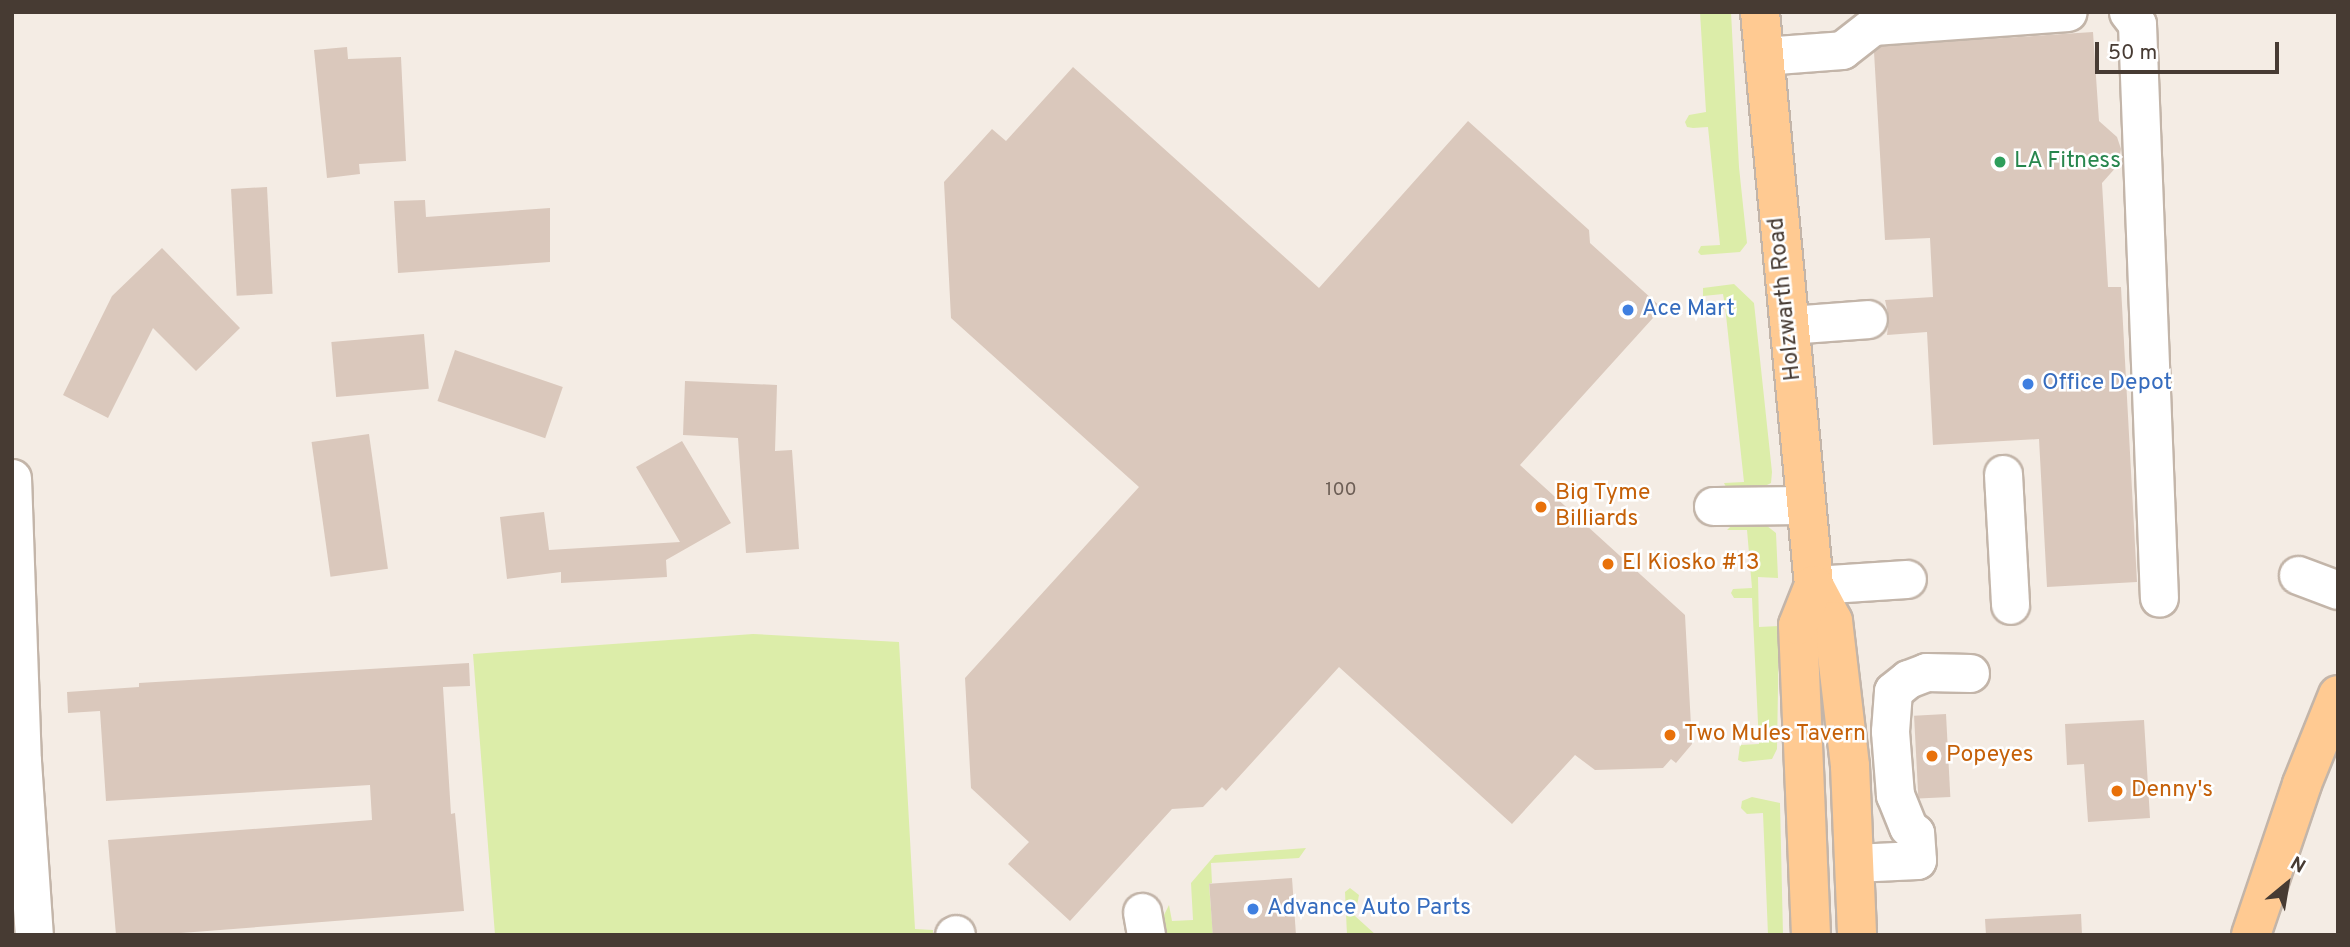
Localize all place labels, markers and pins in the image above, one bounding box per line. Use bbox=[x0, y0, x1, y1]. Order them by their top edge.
place label: LA Fitness bbox=[2014, 148, 2122, 176]
marker: LA Fitness bbox=[1992, 154, 2008, 170]
place label: Ace Mart bbox=[1642, 296, 1735, 324]
marker: Ace Mart bbox=[1620, 302, 1636, 318]
place label: Office Depot bbox=[2042, 370, 2172, 398]
marker: Office Depot bbox=[2020, 376, 2036, 392]
place label: Big Tyme Billiards bbox=[1555, 480, 1651, 534]
marker: Big Tyme Billiards bbox=[1533, 499, 1549, 515]
place label: El Kiosko #13 bbox=[1622, 550, 1760, 578]
marker: El Kiosko #13 bbox=[1600, 556, 1616, 572]
place label: Two Mules Tavern bbox=[1684, 721, 1867, 749]
marker: Two Mules Tavern bbox=[1662, 727, 1678, 743]
place label: Popeyes bbox=[1946, 742, 2034, 770]
marker: Popeyes bbox=[1924, 748, 1940, 764]
place label: Denny's bbox=[2131, 777, 2213, 805]
marker: Denny's bbox=[2109, 783, 2125, 799]
place label: Advance Auto Parts bbox=[1267, 895, 1472, 923]
marker: Advance Auto Parts bbox=[1245, 901, 1261, 917]

